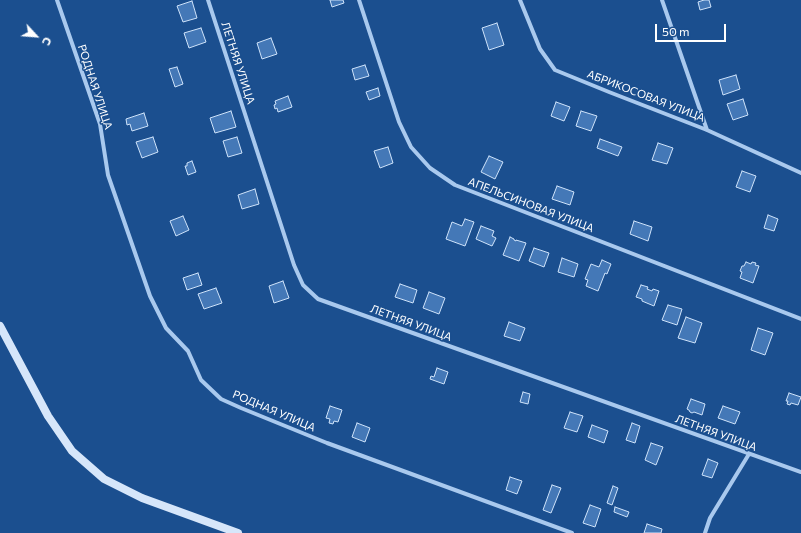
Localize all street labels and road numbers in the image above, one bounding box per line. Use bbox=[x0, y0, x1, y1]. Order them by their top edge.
street label: ЛЕТНЯЯ УЛИЦА bbox=[218, 20, 258, 106]
street label: РОДНАЯ УЛИЦА bbox=[75, 43, 115, 131]
street label: АБРИКОСОВАЯ УЛИЦА bbox=[585, 67, 707, 125]
street label: АПЕЛЬСИНОВАЯ УЛИЦА bbox=[466, 175, 596, 235]
street label: ЛЕТНЯЯ УЛИЦА bbox=[368, 302, 454, 344]
street label: РОДНАЯ УЛИЦА bbox=[231, 388, 317, 434]
street label: ЛЕТНЯЯ УЛИЦА bbox=[673, 412, 759, 454]

